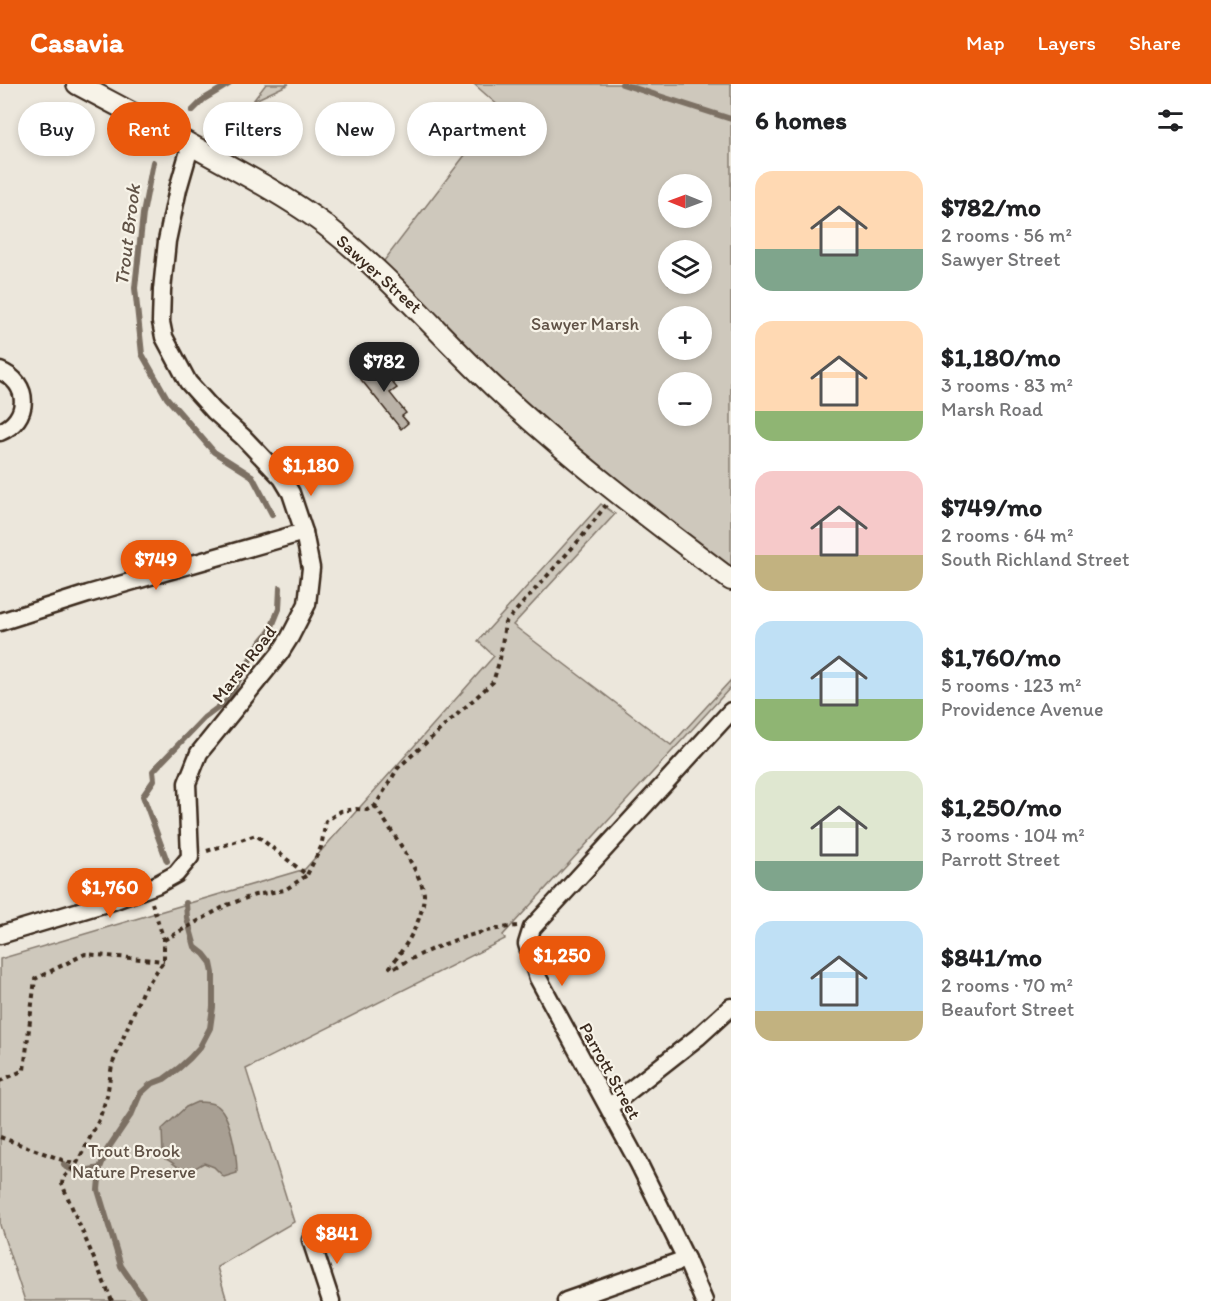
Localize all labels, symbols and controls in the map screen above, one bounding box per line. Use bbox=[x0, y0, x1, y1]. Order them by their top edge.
text: Casavia bbox=[30, 25, 124, 59]
text: Map bbox=[966, 30, 1005, 55]
text: Layers bbox=[1038, 30, 1096, 55]
text: Share bbox=[1129, 30, 1181, 55]
chip: Buy bbox=[18, 102, 95, 156]
chip: Rent bbox=[107, 102, 191, 156]
chip: Filters bbox=[203, 102, 303, 156]
chip: New bbox=[315, 102, 395, 156]
chip: Apartment bbox=[407, 102, 547, 156]
text: 6 homes bbox=[755, 104, 847, 136]
icon: filters bbox=[1154, 104, 1187, 137]
north arrow bbox=[658, 174, 712, 228]
map controls bbox=[658, 174, 712, 426]
water label: Trout Brook bbox=[109, 181, 145, 287]
text: $782/mo bbox=[941, 191, 1041, 223]
icon: home bbox=[803, 195, 875, 267]
text: 2 rooms · 56 m² bbox=[941, 223, 1072, 247]
street label: Sawyer Street bbox=[332, 230, 427, 318]
button: layers bbox=[658, 240, 712, 294]
text: Sawyer Street bbox=[941, 247, 1061, 271]
button: + bbox=[658, 306, 712, 360]
park label: Sawyer Marsh bbox=[531, 313, 639, 335]
text: $1,180/mo bbox=[941, 341, 1061, 373]
pin: $782 bbox=[348, 342, 420, 393]
icon: home bbox=[803, 345, 875, 417]
text: $782 bbox=[363, 349, 405, 373]
button: − bbox=[658, 372, 712, 426]
text: 3 rooms · 83 m² bbox=[941, 373, 1073, 397]
text: Marsh Road bbox=[941, 397, 1043, 421]
pin: $1,180 bbox=[262, 446, 360, 497]
text: $1,180 bbox=[283, 453, 339, 477]
text: $749/mo bbox=[941, 491, 1042, 523]
icon: home bbox=[803, 495, 875, 567]
text: 2 rooms · 64 m² bbox=[941, 523, 1073, 547]
pin: $749 bbox=[120, 540, 192, 591]
text: $749 bbox=[135, 547, 177, 571]
text: South Richland Street bbox=[941, 547, 1129, 571]
street label: Marsh Road bbox=[207, 621, 281, 707]
text: $1,760/mo bbox=[941, 641, 1061, 673]
icon: home bbox=[803, 645, 875, 717]
text: 5 rooms · 123 m² bbox=[941, 673, 1082, 697]
text: Providence Avenue bbox=[941, 697, 1103, 721]
text: $1,250/mo bbox=[941, 791, 1062, 823]
icon: home bbox=[803, 795, 875, 867]
text: 3 rooms · 104 m² bbox=[941, 823, 1085, 847]
text: Parrott Street bbox=[941, 847, 1060, 871]
pin: $1,760 bbox=[61, 868, 159, 919]
text: $1,760 bbox=[82, 875, 138, 899]
pin: $1,250 bbox=[513, 936, 611, 987]
text: $841/mo bbox=[941, 941, 1042, 973]
text: $1,250 bbox=[533, 943, 591, 967]
icon: home bbox=[803, 945, 875, 1017]
text: 2 rooms · 70 m² bbox=[941, 973, 1073, 997]
text: Beaufort Street bbox=[941, 997, 1074, 1021]
street label: Parrott Street bbox=[574, 1019, 646, 1123]
park label: Trout Brook Nature Preserve bbox=[72, 1140, 196, 1183]
pin: $841 bbox=[301, 1214, 373, 1265]
text: $841 bbox=[316, 1221, 358, 1245]

